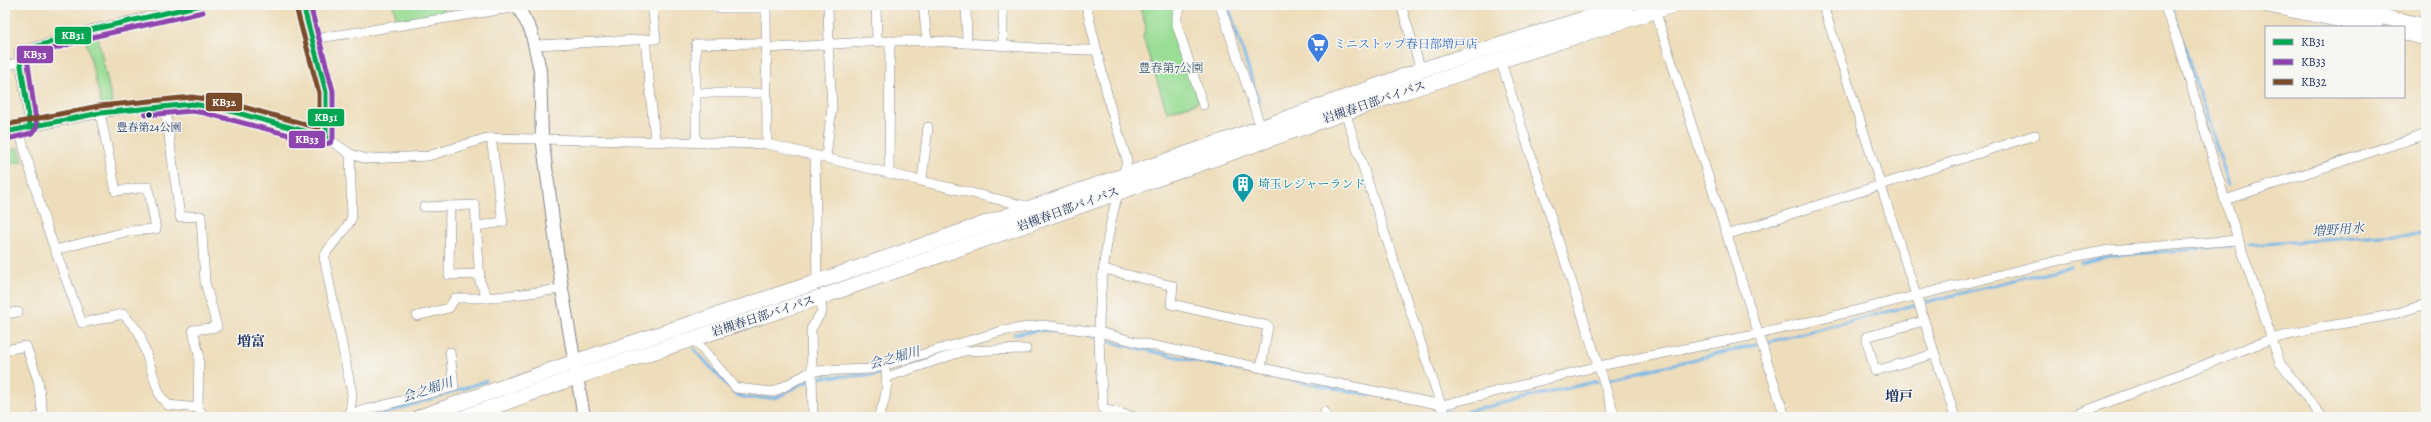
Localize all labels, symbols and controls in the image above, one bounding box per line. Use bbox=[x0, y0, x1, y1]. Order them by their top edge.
line badge: KB31 bbox=[54, 26, 92, 45]
legend bbox=[2265, 26, 2405, 98]
text: KB31 bbox=[62, 28, 84, 43]
supermarket icon: ミニストップ春日部増戸店 bbox=[1305, 31, 1331, 64]
text: KB31 bbox=[2301, 34, 2325, 50]
place label: ミニストップ春日部増戸店 bbox=[1334, 36, 1478, 52]
line badge: KB33 bbox=[16, 45, 54, 64]
text: KB33 bbox=[23, 47, 47, 62]
text: KB33 bbox=[2301, 54, 2326, 70]
park label: 豊春第7公園 bbox=[1138, 60, 1204, 76]
text: KB32 bbox=[2301, 74, 2327, 90]
street label: 岩槻春日部バイパス bbox=[1320, 77, 1428, 127]
line badge: KB32 bbox=[205, 92, 243, 112]
text: KB32 bbox=[212, 95, 237, 110]
line badge: KB31 bbox=[307, 108, 345, 127]
marker: 豊春第24公園 bbox=[144, 110, 154, 120]
text: KB31 bbox=[315, 110, 337, 125]
place label: 豊春第24公園 bbox=[116, 120, 182, 135]
line badge: KB33 bbox=[288, 130, 326, 149]
text: KB33 bbox=[295, 132, 319, 147]
building icon: 埼玉レジャーランド bbox=[1230, 171, 1256, 204]
place label: 埼玉レジャーランド bbox=[1258, 176, 1365, 192]
street label: 岩槻春日部バイパス bbox=[1015, 183, 1121, 235]
water label: 増野用水 bbox=[2311, 219, 2367, 240]
street label: 岩槻春日部バイパス bbox=[709, 292, 817, 340]
district label: 増富 bbox=[237, 332, 265, 351]
water label: 会之堀川 bbox=[867, 342, 923, 372]
water label: 会之堀川 bbox=[400, 373, 456, 406]
district label: 増戸 bbox=[1885, 387, 1913, 406]

